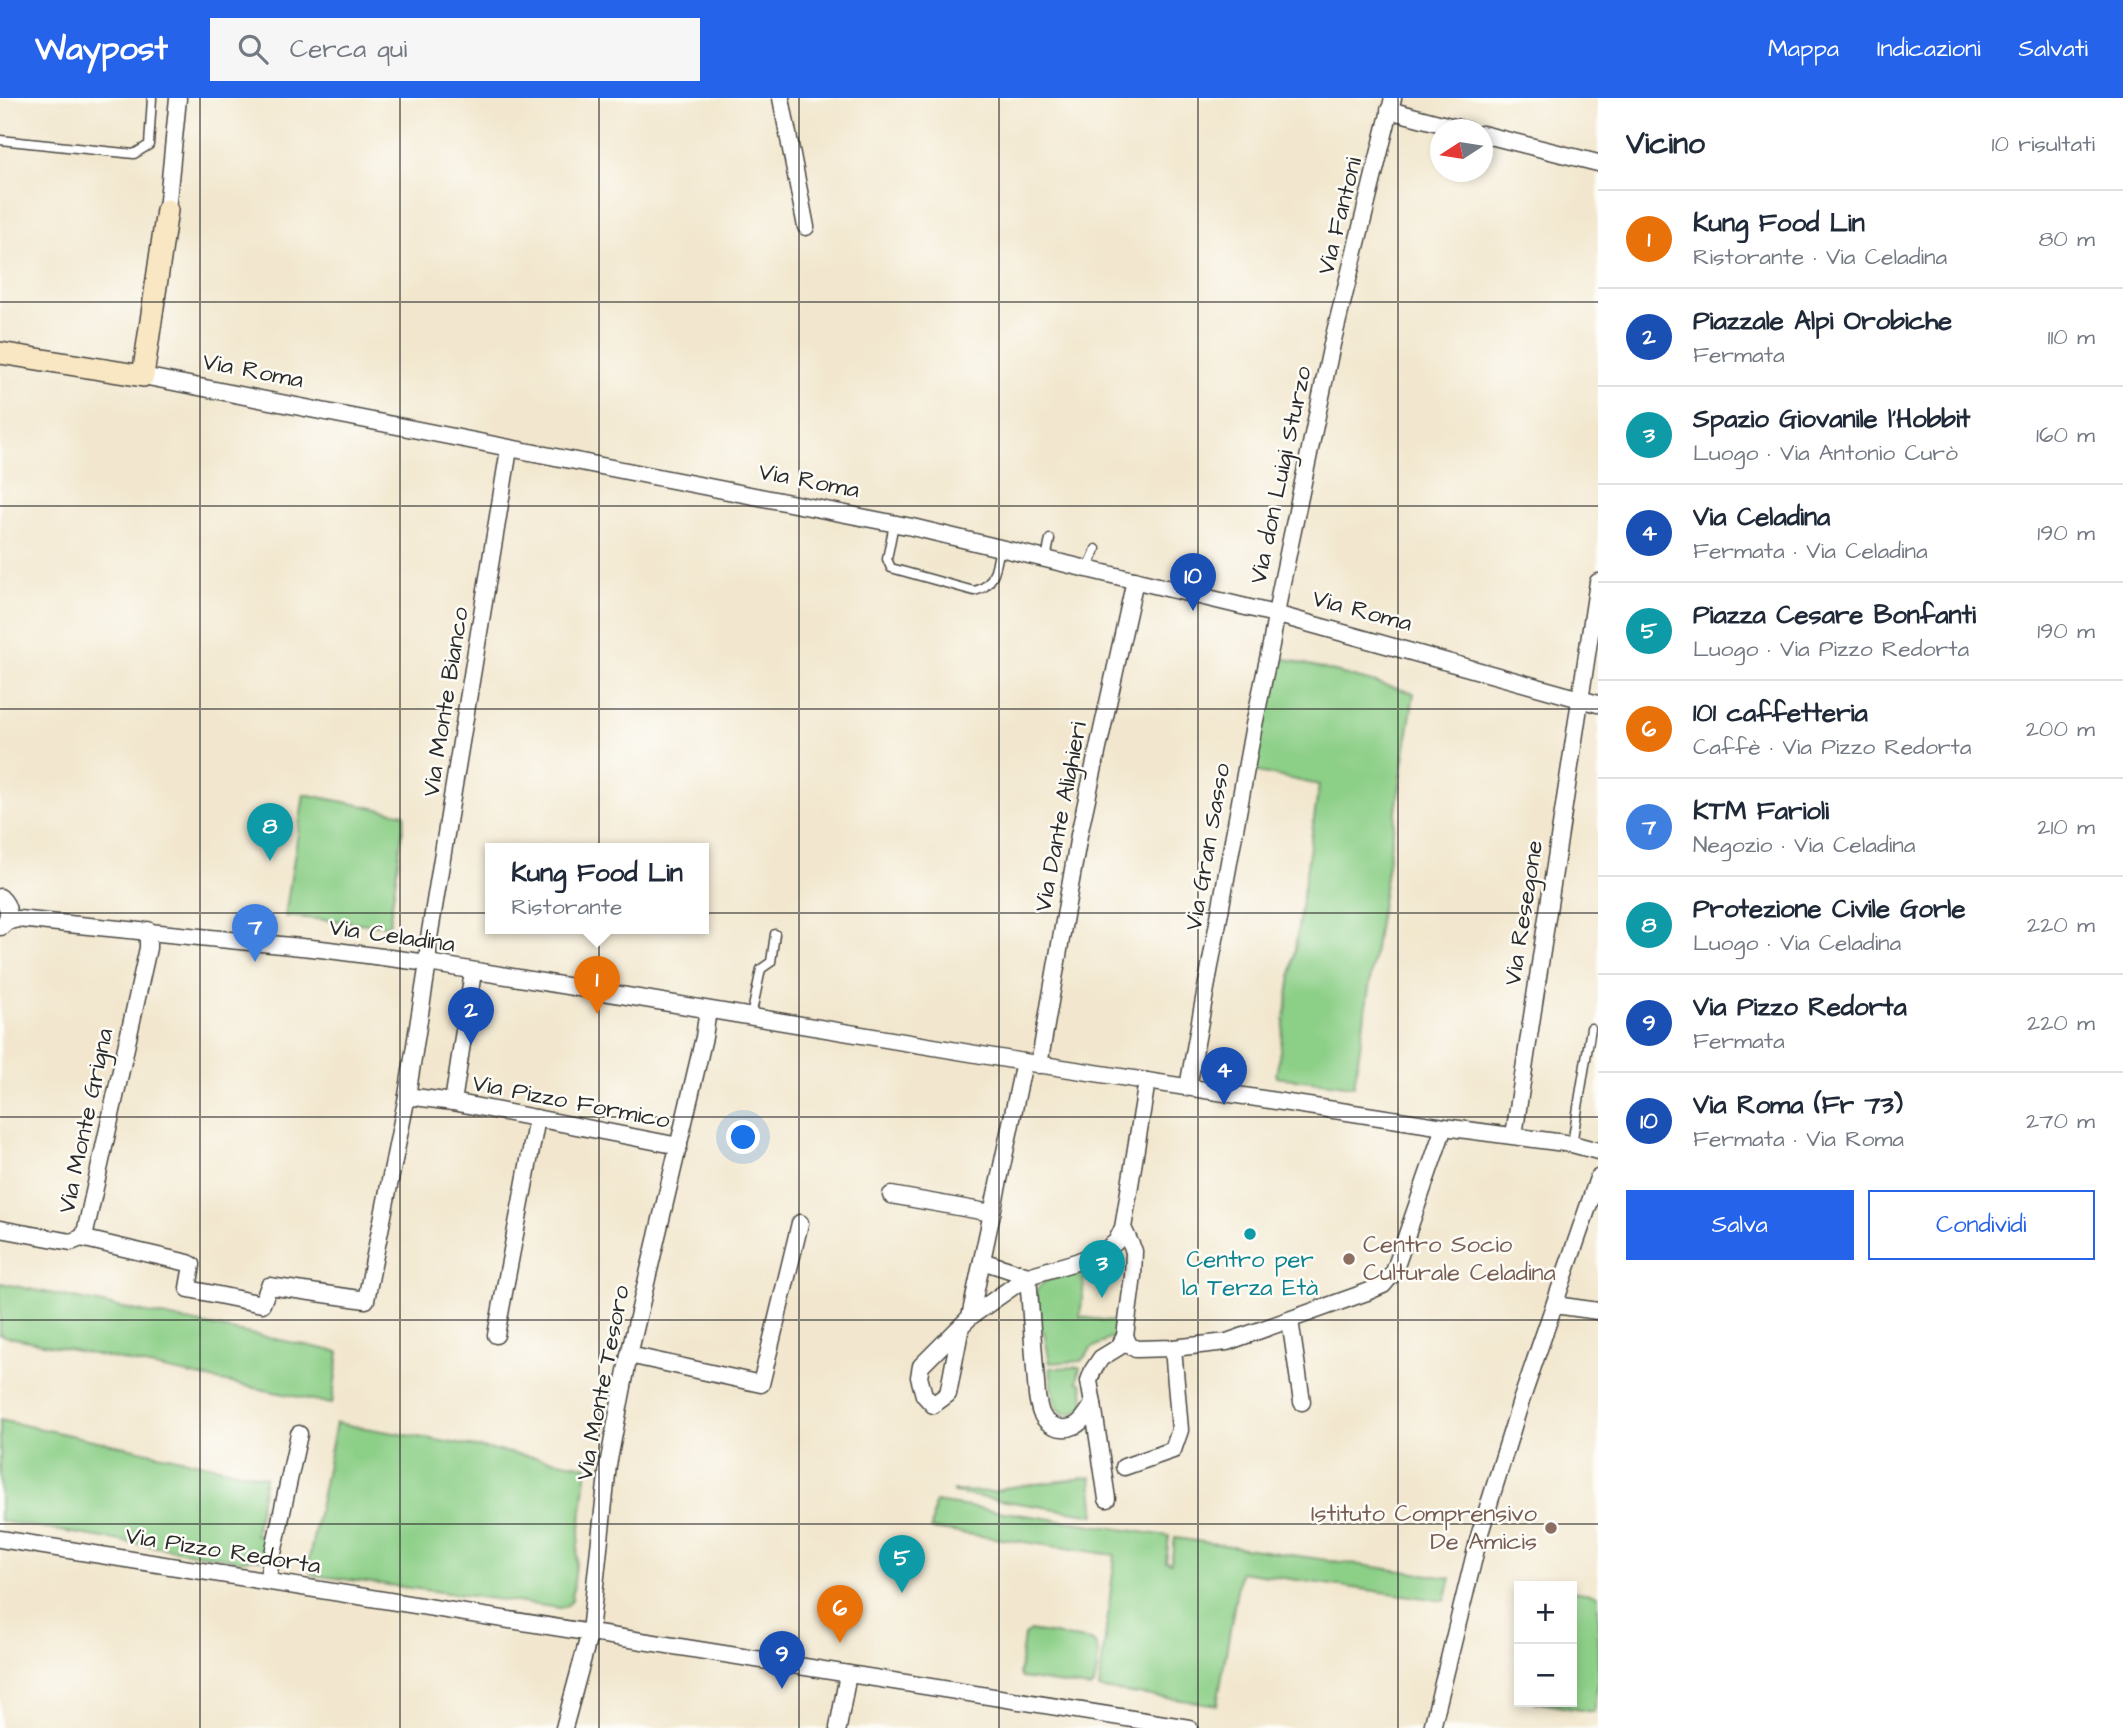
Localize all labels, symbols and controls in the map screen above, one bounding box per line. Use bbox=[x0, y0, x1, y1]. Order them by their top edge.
search box bbox=[210, 18, 700, 81]
text: Waypost bbox=[35, 26, 168, 72]
icon: search bbox=[234, 30, 272, 68]
text: Cerca qui bbox=[290, 31, 407, 67]
text: Mappa bbox=[1768, 32, 1839, 66]
text: Indicazioni bbox=[1877, 32, 1981, 66]
text: Salvati bbox=[2019, 32, 2088, 66]
north arrow bbox=[1430, 119, 1493, 182]
text: Vicino bbox=[1626, 123, 1705, 165]
text: 10 risultati bbox=[1992, 128, 2095, 160]
street label: Via Fantoni bbox=[1309, 153, 1371, 278]
text: Kung Food Lin bbox=[1693, 205, 1865, 241]
text: 1 bbox=[1648, 223, 1650, 255]
text: 80 m bbox=[2038, 223, 2095, 255]
text: Ristorante · Via Celadina bbox=[1693, 241, 1947, 273]
text: Piazzale Alpi Orobiche bbox=[1693, 303, 1952, 339]
text: 2 bbox=[1642, 321, 1656, 353]
text: 110 m bbox=[2047, 321, 2095, 353]
text: Fermata bbox=[1693, 339, 1785, 371]
street label: Via Roma bbox=[200, 345, 306, 397]
street label: Via don Luigi Sturzo bbox=[1241, 362, 1322, 587]
text: Spazio Giovanile l'Hobbit bbox=[1693, 401, 1970, 437]
text: 3 bbox=[1643, 419, 1655, 451]
text: 160 m bbox=[2036, 419, 2095, 451]
text: Luogo · Via Antonio Curò bbox=[1693, 437, 1958, 469]
street label: Via Roma bbox=[756, 455, 862, 507]
text: Via Celadina bbox=[1693, 499, 1830, 535]
text: 4 bbox=[1641, 517, 1657, 549]
text: 190 m bbox=[2037, 517, 2095, 549]
text: Fermata · Via Celadina bbox=[1693, 535, 1928, 567]
pin: 10 bbox=[1170, 553, 1216, 611]
street label: Via Roma bbox=[1308, 581, 1416, 641]
text: Piazza Cesare Bonfanti bbox=[1693, 597, 1976, 633]
street label: Via Monte Bianco bbox=[414, 604, 478, 799]
text: 5 bbox=[1641, 615, 1657, 647]
text: 190 m bbox=[2037, 615, 2095, 647]
text: Luogo · Via Pizzo Redorta bbox=[1693, 633, 1969, 665]
text: 101 caffetteria bbox=[1693, 695, 1868, 731]
text: 6 bbox=[1642, 713, 1656, 745]
text: 200 m bbox=[2026, 713, 2095, 745]
street label: Via Dante Alighieri bbox=[1026, 719, 1097, 915]
text: Caffè · Via Pizzo Redorta bbox=[1693, 731, 1972, 763]
street label: Via Gran Sasso bbox=[1177, 760, 1240, 933]
text: KTM Farioli bbox=[1693, 793, 1829, 829]
pin: 8 bbox=[247, 803, 293, 861]
text: 7 bbox=[1642, 811, 1656, 843]
text: 210 m bbox=[2037, 811, 2095, 843]
text: Negozio · Via Celadina bbox=[1693, 829, 1915, 861]
street label: Via Resegone bbox=[1496, 838, 1553, 988]
popup bbox=[485, 843, 709, 934]
text: Kung Food Lin bbox=[511, 855, 683, 891]
text: Ristorante bbox=[511, 891, 622, 923]
text: Protezione Civile Gorle bbox=[1693, 891, 1966, 927]
pin: 7 bbox=[232, 904, 278, 962]
text: 8 bbox=[1642, 909, 1656, 941]
text: 220 m bbox=[2027, 909, 2095, 941]
street label: Via Celadina bbox=[327, 910, 457, 962]
text: Luogo · Via Celadina bbox=[1693, 927, 1901, 959]
pin: 1 bbox=[574, 956, 620, 1014]
pin: 2 bbox=[448, 987, 494, 1045]
text: Via Pizzo Redorta bbox=[1693, 989, 1907, 1025]
text: 9 bbox=[1642, 1007, 1656, 1039]
text: 220 m bbox=[2027, 1007, 2095, 1039]
street label: Via Monte Grigna bbox=[50, 1025, 123, 1217]
text: Fermata bbox=[1693, 1025, 1785, 1057]
pin: 4 bbox=[1201, 1047, 1247, 1105]
street label: Via Pizzo Formico bbox=[469, 1066, 673, 1138]
text: Via Roma (Fr 73) bbox=[1693, 1087, 1903, 1123]
text: 10 bbox=[1640, 1105, 1658, 1137]
text: 270 m bbox=[2026, 1105, 2095, 1137]
your location bbox=[726, 1120, 760, 1154]
text: Fermata · Via Roma bbox=[1693, 1123, 1904, 1155]
button: Salva bbox=[1626, 1190, 1854, 1260]
button: Condividi bbox=[1868, 1190, 2095, 1260]
marker: Centro per la Terza Età bbox=[1242, 1226, 1258, 1242]
place label: Centro Socio Culturale Celadina bbox=[1363, 1228, 1556, 1290]
pin: 3 bbox=[1079, 1240, 1125, 1298]
place label: Centro per la Terza Età bbox=[1182, 1243, 1318, 1305]
marker: Centro Socio Culturale Celadina bbox=[1341, 1251, 1357, 1267]
street label: Via Monte Tesoro bbox=[567, 1282, 639, 1484]
place label: Istituto Comprensivo De Amicis bbox=[1311, 1497, 1537, 1559]
street label: Via Pizzo Redorta bbox=[123, 1519, 323, 1583]
marker: Istituto Comprensivo De Amicis bbox=[1543, 1520, 1559, 1536]
pin: 5 bbox=[879, 1535, 925, 1593]
map controls bbox=[1514, 1581, 1577, 1707]
button: + bbox=[1514, 1581, 1577, 1644]
pin: 6 bbox=[817, 1585, 863, 1643]
pin: 9 bbox=[759, 1631, 805, 1689]
button: − bbox=[1514, 1644, 1577, 1707]

